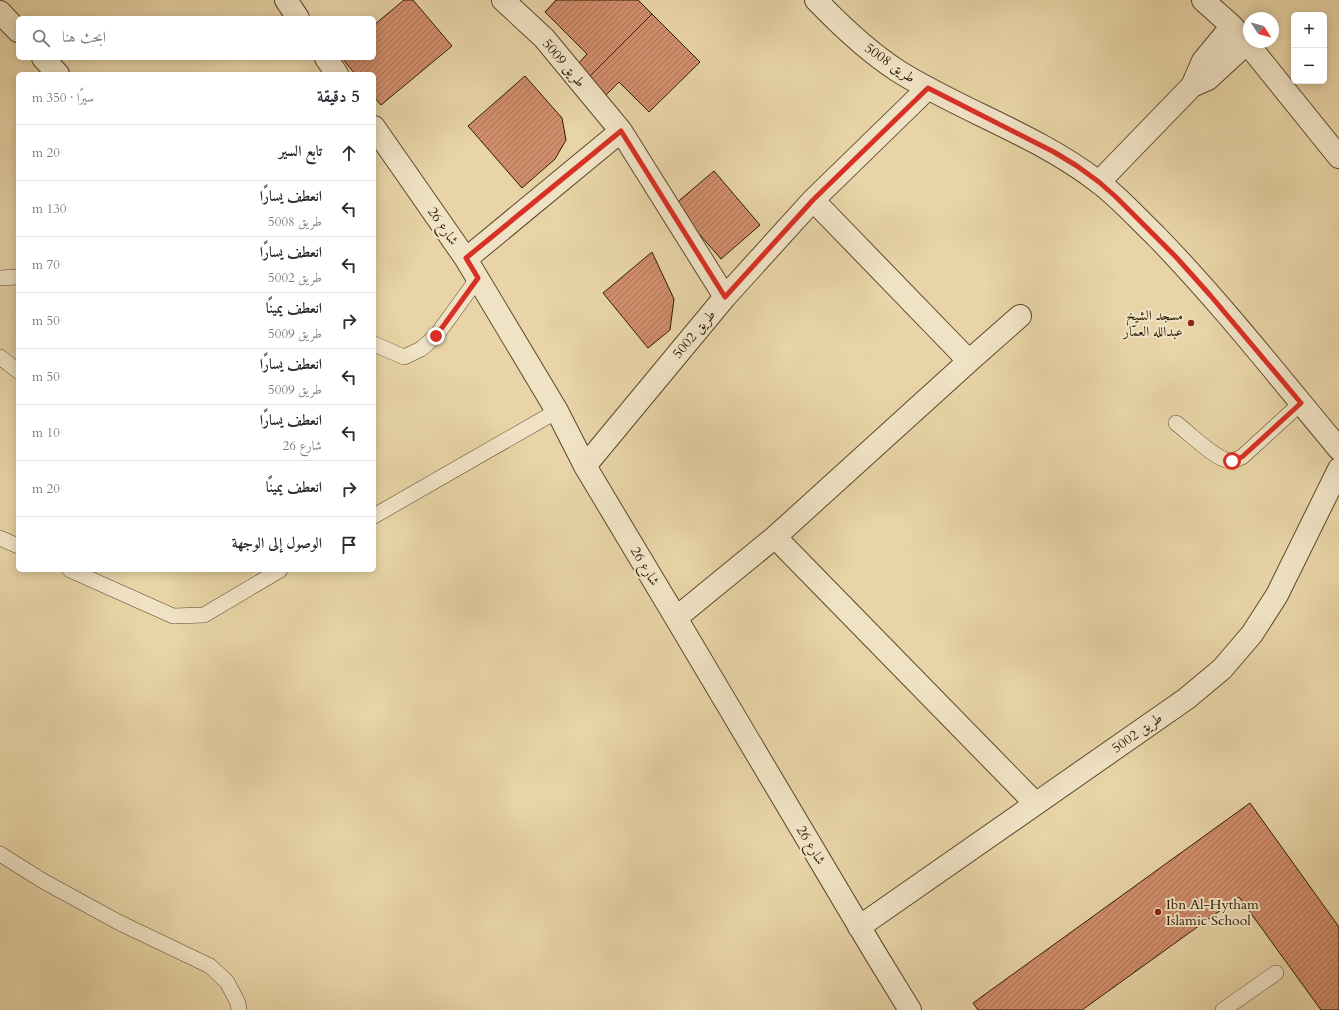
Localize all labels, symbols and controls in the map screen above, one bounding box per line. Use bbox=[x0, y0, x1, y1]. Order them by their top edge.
north arrow bbox=[1243, 12, 1279, 48]
map controls bbox=[1291, 12, 1327, 84]
button: + bbox=[1291, 12, 1327, 48]
search box bbox=[16, 16, 376, 60]
icon: search bbox=[30, 27, 52, 49]
text: ابحث هنا bbox=[62, 27, 106, 47]
street label: طريق 5009 bbox=[538, 35, 590, 91]
street label: طريق 5008 bbox=[861, 39, 919, 87]
button: − bbox=[1291, 48, 1327, 84]
text: 5 دقيقة bbox=[317, 85, 360, 108]
text: سيرًا · 350 m bbox=[32, 89, 94, 107]
text: تابع السير bbox=[279, 141, 322, 161]
icon: ahead bbox=[338, 142, 360, 164]
text: 20 m bbox=[32, 144, 60, 162]
text: انعطف يسارًا bbox=[260, 186, 322, 206]
icon: left bbox=[338, 198, 360, 220]
text: 130 m bbox=[32, 200, 66, 218]
street label: شارع 26 bbox=[421, 203, 463, 250]
text: طريق 5008 bbox=[268, 213, 322, 231]
text: انعطف يسارًا bbox=[260, 242, 322, 262]
icon: left bbox=[338, 254, 360, 276]
text: 70 m bbox=[32, 256, 60, 274]
text: طريق 5002 bbox=[268, 269, 322, 287]
text: انعطف يمينًا bbox=[266, 298, 322, 318]
street label: طريق 5002 bbox=[668, 306, 720, 362]
place label: مسجد الشيخ عبدالله العمار bbox=[1121, 306, 1183, 341]
icon: right bbox=[338, 310, 360, 332]
text: 50 m bbox=[32, 312, 60, 330]
marker: مسجد الشيخ عبدالله العمار bbox=[1186, 318, 1196, 328]
text: طريق 5009 bbox=[268, 325, 322, 343]
route end bbox=[427, 327, 445, 345]
text: انعطف يسارًا bbox=[260, 354, 322, 374]
icon: left bbox=[338, 366, 360, 388]
text: 50 m bbox=[32, 368, 60, 386]
text: طريق 5009 bbox=[268, 381, 322, 399]
text: انعطف يسارًا bbox=[260, 410, 322, 430]
icon: left bbox=[338, 422, 360, 444]
text: 10 m bbox=[32, 424, 60, 442]
text: شارع 26 bbox=[283, 437, 322, 455]
route start bbox=[1223, 452, 1241, 470]
text: انعطف يمينًا bbox=[266, 477, 322, 497]
icon: right bbox=[338, 478, 360, 500]
text: 20 m bbox=[32, 480, 60, 498]
text: الوصول إلى الوجهة bbox=[232, 533, 322, 553]
icon: arrive bbox=[338, 534, 360, 556]
street label: شارع 26 bbox=[624, 543, 664, 590]
street label: طريق 5002 bbox=[1108, 709, 1166, 757]
street label: شارع 26 bbox=[790, 822, 830, 869]
place label: Ibn Al-Hytham Islamic School bbox=[1166, 895, 1259, 930]
marker: Ibn Al-Hytham Islamic School bbox=[1153, 907, 1163, 917]

